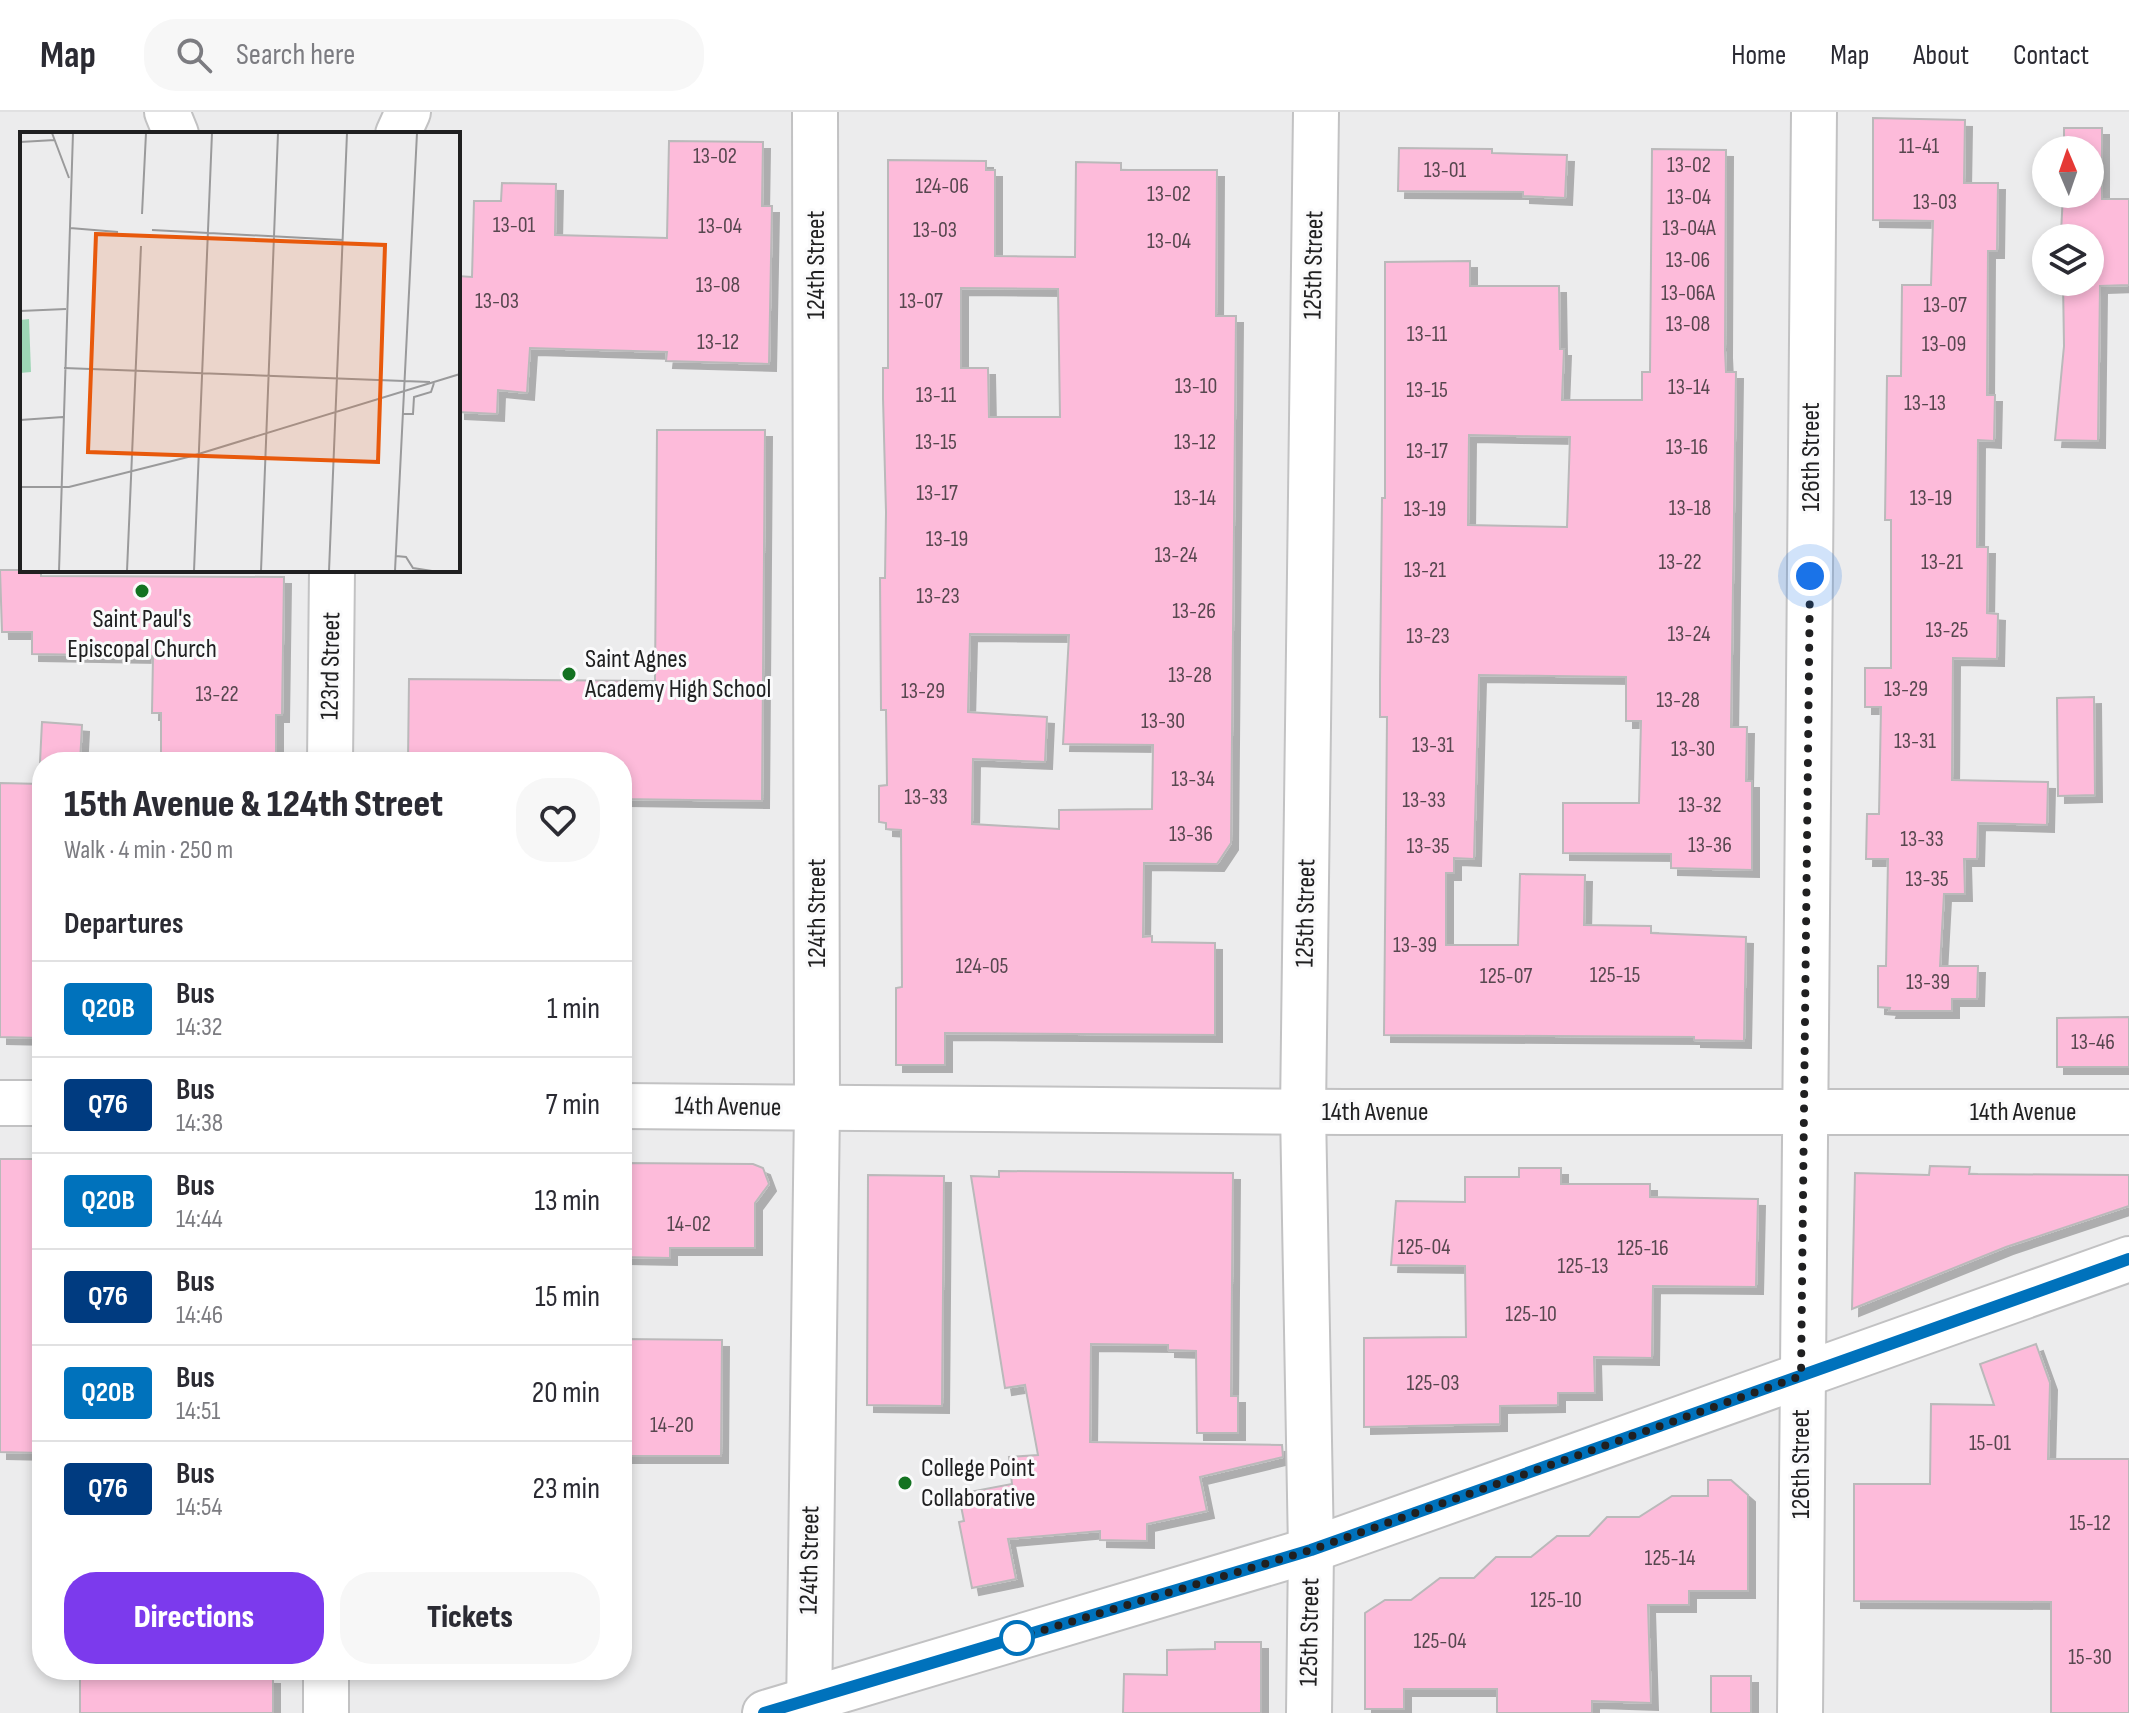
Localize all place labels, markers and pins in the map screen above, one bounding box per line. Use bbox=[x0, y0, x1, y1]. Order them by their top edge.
marker: Saint Paul's Episcopal Church bbox=[133, 582, 151, 600]
place label: Saint Paul's Episcopal Church bbox=[67, 604, 217, 665]
place label: Saint Agnes Academy High School bbox=[584, 644, 771, 705]
marker: Saint Agnes Academy High School bbox=[560, 665, 578, 683]
place label: College Point Collaborative bbox=[921, 1453, 1036, 1514]
marker: College Point Collaborative bbox=[896, 1474, 914, 1492]
unlabelled marker bbox=[1000, 1621, 1034, 1655]

